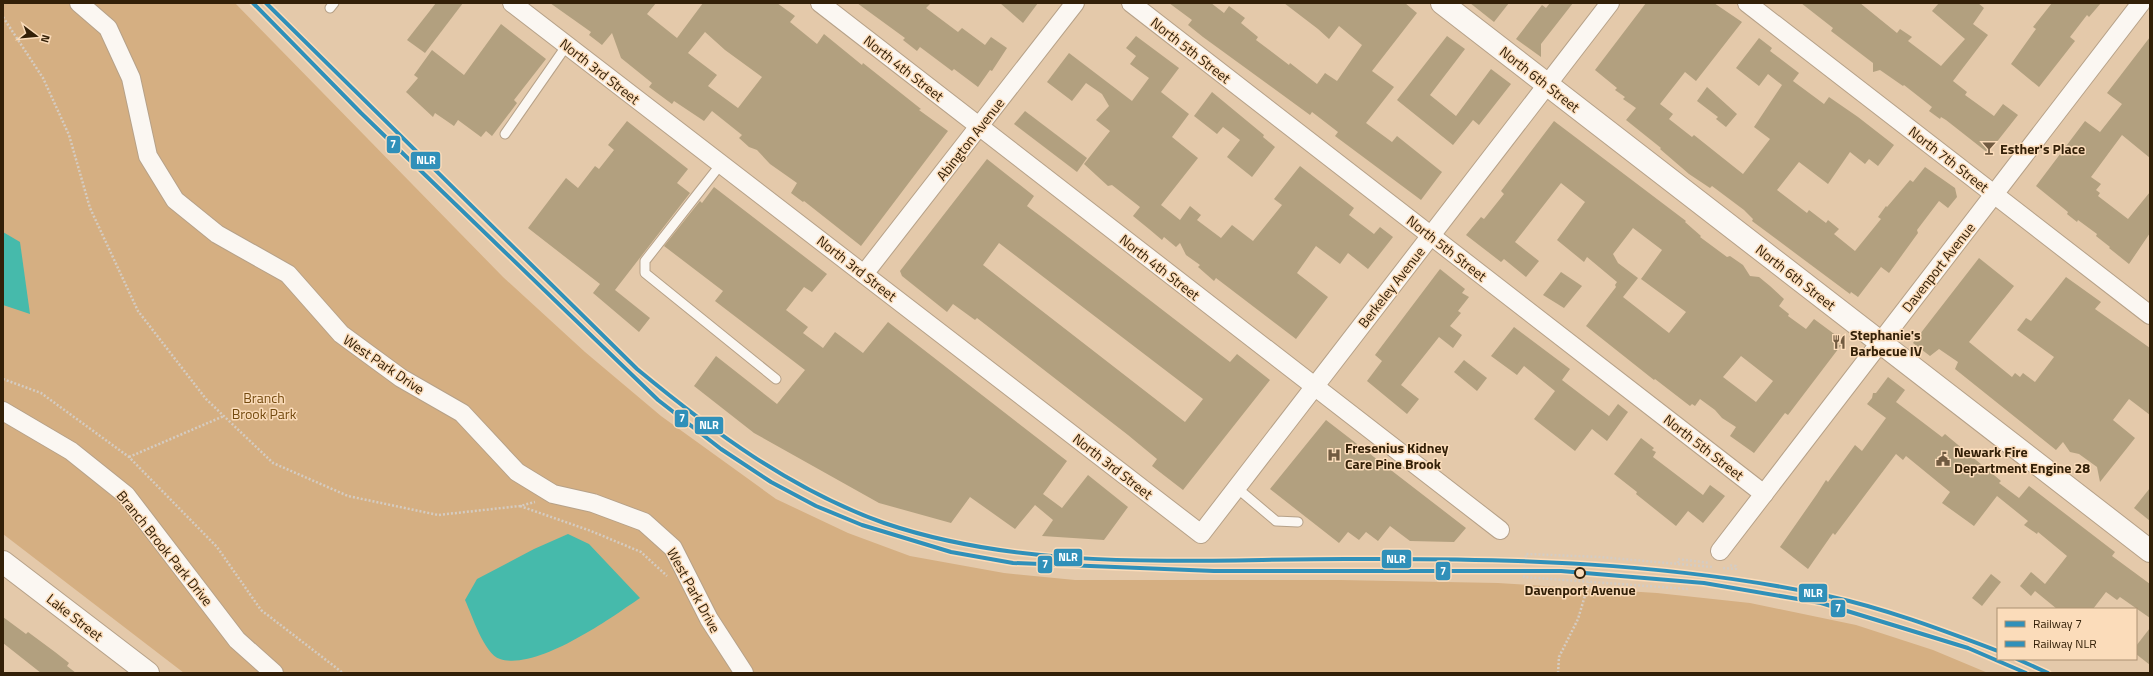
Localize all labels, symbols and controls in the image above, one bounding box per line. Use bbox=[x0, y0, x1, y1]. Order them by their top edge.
street label: North 5th Street bbox=[1146, 12, 1236, 88]
north arrow bbox=[16, 16, 56, 56]
street label: North 4th Street bbox=[859, 30, 949, 106]
text: N bbox=[37, 33, 54, 45]
street label: North 3rd Street bbox=[556, 33, 644, 109]
street label: North 6th Street bbox=[1495, 41, 1585, 117]
street label: Abington Avenue bbox=[931, 93, 1009, 185]
street label: North 7th Street bbox=[1904, 121, 1994, 197]
line badge: 7 bbox=[386, 135, 401, 154]
text: 7 bbox=[390, 136, 396, 152]
place label: Esther's Place bbox=[2000, 138, 2085, 159]
bar icon: Esther's Place bbox=[1981, 140, 1997, 156]
line badge: NLR bbox=[410, 151, 441, 170]
text: NLR bbox=[416, 152, 436, 168]
street label: North 5th Street bbox=[1402, 210, 1492, 286]
street label: Davenport Avenue bbox=[1896, 218, 1980, 316]
street label: North 4th Street bbox=[1115, 229, 1205, 305]
street label: North 3rd Street bbox=[813, 230, 901, 306]
street label: North 6th Street bbox=[1751, 239, 1841, 315]
street label: Berkeley Avenue bbox=[1353, 242, 1429, 332]
place label: Stephanie's Barbecue IV bbox=[1850, 324, 1923, 361]
street label: West Park Drive bbox=[339, 329, 429, 399]
restaurant icon: Stephanie's Barbecue IV bbox=[1831, 334, 1847, 350]
park label: Branch Brook Park bbox=[232, 387, 297, 424]
line badge: 7 bbox=[674, 409, 689, 428]
street label: North 5th Street bbox=[1659, 409, 1749, 485]
text: 7 bbox=[679, 410, 685, 426]
line badge: NLR bbox=[694, 416, 724, 435]
text: NLR bbox=[699, 417, 719, 433]
street label: North 3rd Street bbox=[1069, 428, 1157, 504]
place label: Fresenius Kidney Care Pine Brook bbox=[1345, 437, 1448, 474]
place label: Newark Fire Department Engine 28 bbox=[1954, 441, 2090, 478]
hospital icon: Fresenius Kidney Care Pine Brook bbox=[1326, 447, 1342, 463]
public building icon: Newark Fire Department Engine 28 bbox=[1935, 451, 1951, 467]
street label: Branch Brook Park Drive bbox=[112, 486, 218, 610]
street label: West Park Drive bbox=[662, 544, 726, 636]
line badge: NLR bbox=[1053, 548, 1083, 567]
text: NLR bbox=[1058, 549, 1078, 565]
line badge: NLR bbox=[1381, 549, 1412, 569]
text: NLR bbox=[1386, 551, 1406, 567]
line badge: 7 bbox=[1037, 555, 1053, 574]
text: 7 bbox=[1042, 556, 1048, 572]
line badge: 7 bbox=[1435, 561, 1451, 581]
text: 7 bbox=[1440, 563, 1446, 579]
marker: Davenport Avenue bbox=[1574, 567, 1586, 579]
place label: Davenport Avenue bbox=[1524, 579, 1636, 600]
line badge: NLR bbox=[1798, 583, 1828, 603]
text: NLR bbox=[1803, 585, 1823, 601]
street label: Lake Street bbox=[42, 588, 108, 646]
line badge: 7 bbox=[1830, 599, 1846, 618]
text: 7 bbox=[1835, 600, 1841, 616]
legend bbox=[1997, 608, 2137, 660]
text: Railway 7 bbox=[2033, 614, 2082, 633]
text: Railway NLR bbox=[2033, 634, 2097, 653]

